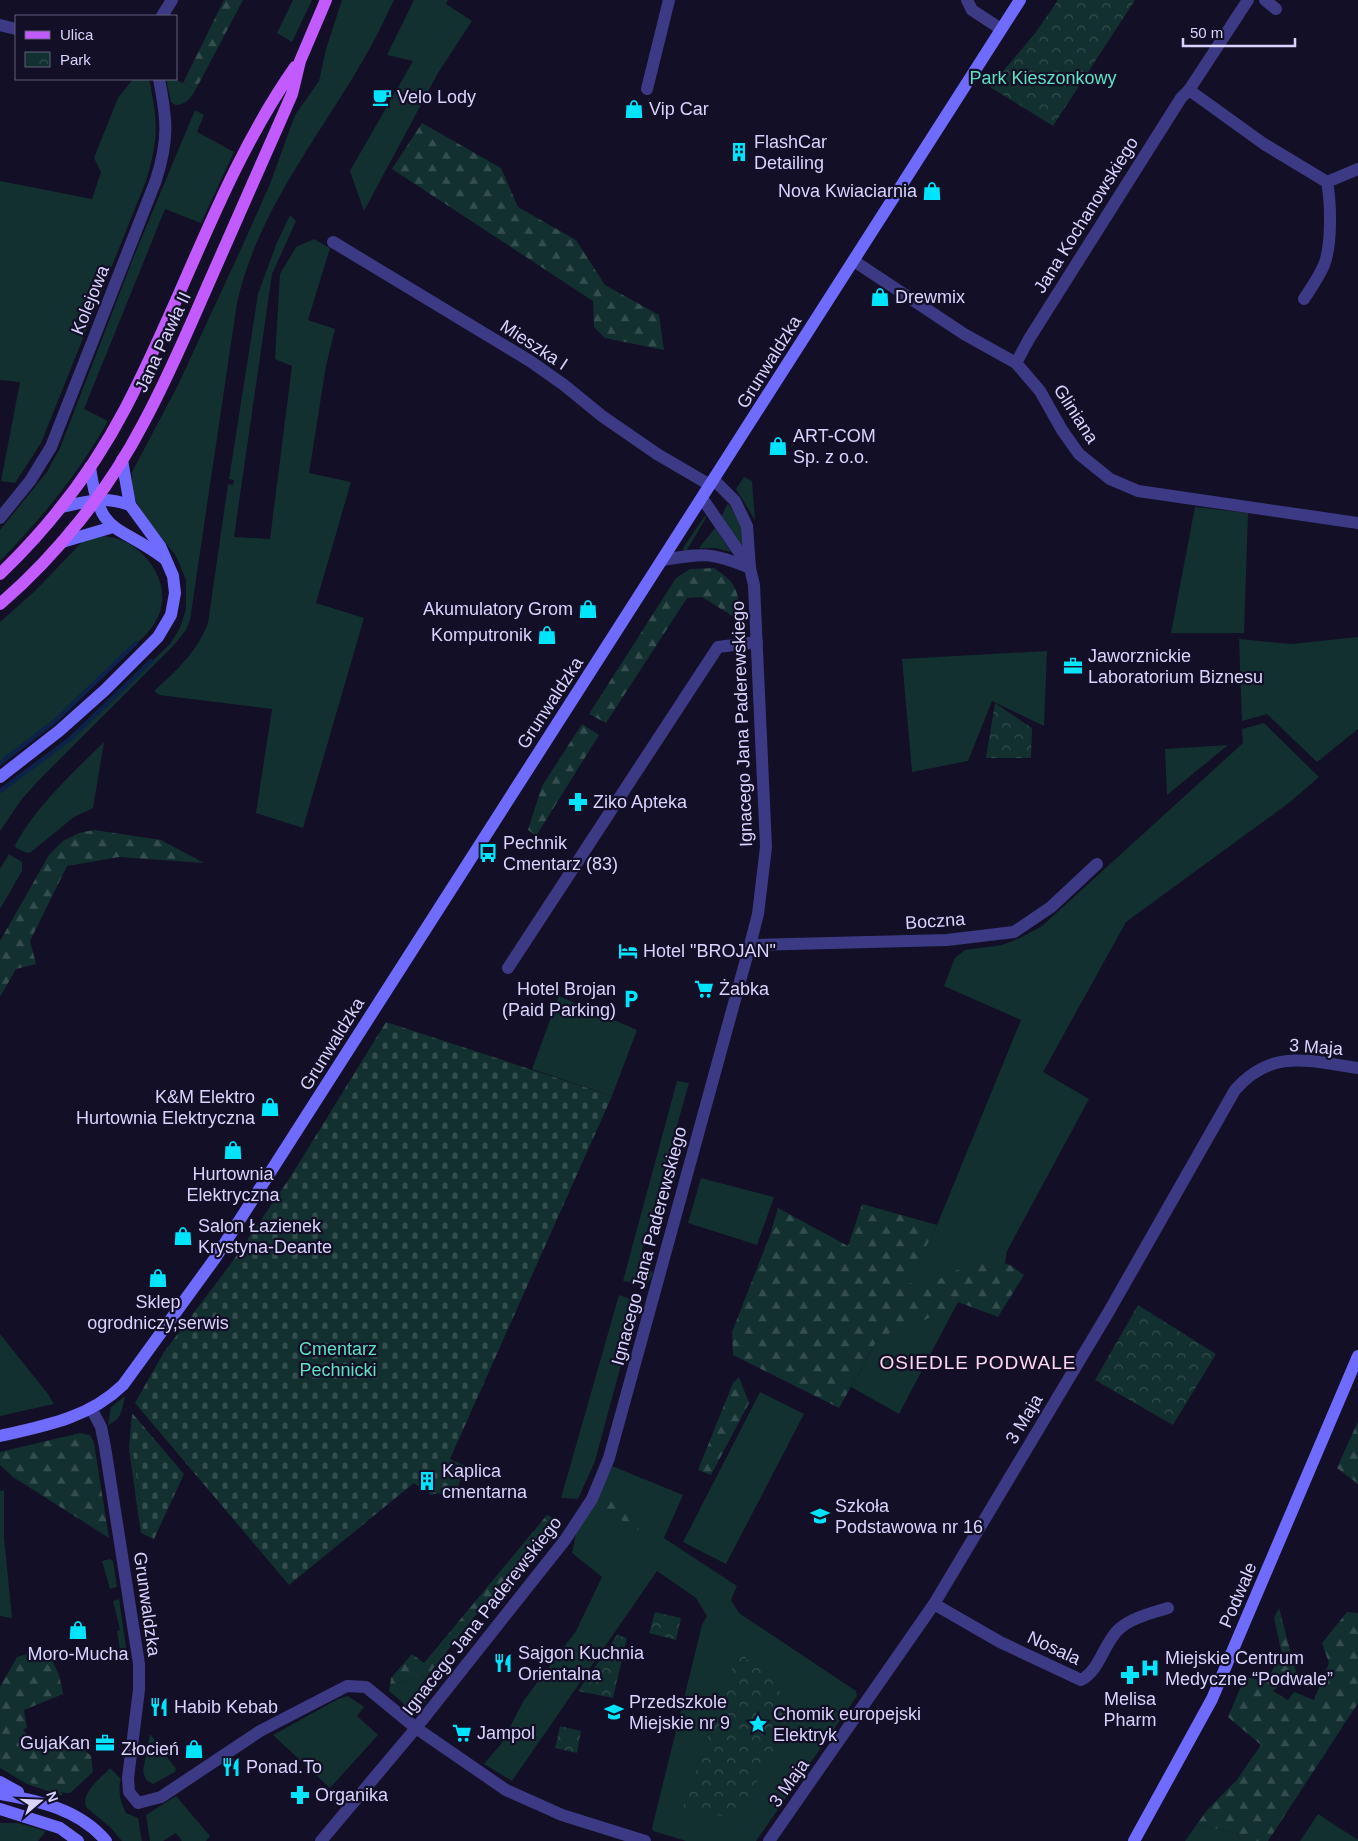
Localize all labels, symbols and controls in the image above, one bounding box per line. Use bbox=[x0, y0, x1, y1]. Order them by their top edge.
legend bbox=[15, 15, 178, 80]
scale bar bbox=[1183, 15, 1296, 47]
text: 50 m bbox=[1190, 24, 1223, 41]
text: Ulica bbox=[60, 26, 94, 43]
text: Park bbox=[60, 51, 91, 68]
park label: Park Kieszonkowy bbox=[969, 68, 1117, 88]
cafe icon: Velo Lody bbox=[371, 86, 393, 108]
place label: Velo Lody bbox=[397, 87, 476, 107]
shop icon: Vip Car bbox=[623, 98, 645, 120]
place label: Vip Car bbox=[649, 99, 709, 119]
place label: FlashCar Detailing bbox=[754, 132, 827, 173]
street label: Jana Kochanowskiego bbox=[1030, 133, 1142, 297]
building icon: FlashCar Detailing bbox=[728, 141, 750, 163]
shop icon: Nova Kwiaciarnia bbox=[921, 180, 943, 202]
place label: Nova Kwiaciarnia bbox=[778, 181, 918, 201]
street label: Kolejowa bbox=[67, 261, 113, 338]
shop icon: Drewmix bbox=[869, 286, 891, 308]
place label: Drewmix bbox=[895, 287, 965, 307]
street label: Jana Pawła II bbox=[131, 289, 195, 395]
street label: Grunwaldzka bbox=[733, 311, 806, 412]
street label: Mieszka I bbox=[497, 316, 571, 374]
street label: Gliniana bbox=[1050, 381, 1103, 448]
place label: ART-COM Sp. z o.o. bbox=[793, 426, 876, 467]
shop icon: ART-COM Sp. z o.o. bbox=[767, 435, 789, 457]
shop icon: Akumulatory Grom bbox=[577, 598, 599, 620]
place label: Akumulatory Grom bbox=[423, 599, 573, 619]
street label: Ignacego Jana Paderewskiego bbox=[728, 601, 756, 847]
shop icon: Komputronik bbox=[536, 624, 558, 646]
place label: Komputronik bbox=[431, 625, 533, 645]
place label: Jaworznickie Laboratorium Biznesu bbox=[1088, 646, 1263, 687]
street label: Grunwaldzka bbox=[513, 653, 588, 752]
office icon: Jaworznickie Laboratorium Biznesu bbox=[1062, 655, 1084, 677]
pharmacy icon: Ziko Apteka bbox=[567, 791, 589, 813]
place label: Ziko Apteka bbox=[593, 792, 688, 812]
place label: Pechnik Cmentarz (83) bbox=[503, 833, 618, 874]
bus stop icon: Pechnik Cmentarz (83) bbox=[477, 842, 499, 864]
street label: Boczna bbox=[904, 909, 967, 933]
hotel icon: Hotel "BROJAN" bbox=[617, 940, 639, 962]
place label: Hotel "BROJAN" bbox=[643, 941, 776, 961]
supermarket icon: Żabka bbox=[693, 978, 715, 1000]
place label: Hotel Brojan (Paid Parking) bbox=[502, 979, 616, 1020]
place label: Żabka bbox=[719, 979, 770, 999]
parking icon: Hotel Brojan (Paid Parking) bbox=[620, 988, 642, 1010]
street label: Grunwaldzka bbox=[296, 993, 369, 1094]
street label: 3 Maja bbox=[1288, 1035, 1345, 1059]
place label: K&M Elektro Hurtownia Elektryczna bbox=[76, 1087, 256, 1128]
shop icon: K&M Elektro Hurtownia Elektryczna bbox=[259, 1096, 281, 1118]
street label: Ignacego Jana Paderewskiego bbox=[607, 1125, 691, 1367]
shop icon: Hurtownia Elektryczna bbox=[222, 1139, 244, 1161]
place label: Hurtownia Elektryczna bbox=[186, 1164, 280, 1205]
place label: Salon Łazienek Krystyna-Deante bbox=[198, 1216, 332, 1257]
shop icon: Salon Łazienek Krystyna-Deante bbox=[172, 1225, 194, 1247]
shop icon: Sklep ogrodniczy,serwis bbox=[147, 1267, 169, 1289]
place label: Sklep ogrodniczy,serwis bbox=[87, 1292, 229, 1333]
park label: Cmentarz Pechnicki bbox=[299, 1339, 377, 1380]
district label: OSIEDLE PODWALE bbox=[880, 1352, 1076, 1373]
street label: 3 Maja bbox=[1002, 1390, 1047, 1447]
place label: Kaplica cmentarna bbox=[442, 1461, 528, 1502]
building icon: Kaplica cmentarna bbox=[416, 1470, 438, 1492]
place label: Szkoła Podstawowa nr 16 bbox=[835, 1496, 983, 1537]
school or university icon: Szkoła Podstawowa nr 16 bbox=[809, 1505, 831, 1527]
street label: Ignacego Jana Paderewskiego bbox=[398, 1513, 566, 1719]
street label: Grunwaldzka bbox=[130, 1551, 164, 1658]
street label: Podwale bbox=[1215, 1559, 1261, 1631]
shop icon: Moro-Mucha bbox=[67, 1619, 89, 1641]
street label: Nosala bbox=[1024, 1627, 1085, 1669]
place label: Sajgon Kuchnia Orientalna bbox=[518, 1643, 645, 1684]
place label: Moro-Mucha bbox=[27, 1644, 130, 1664]
place label: Miejskie Centrum Medyczne “Podwale” bbox=[1165, 1648, 1333, 1689]
restaurant icon: Sajgon Kuchnia Orientalna bbox=[492, 1652, 514, 1674]
hospital icon: Miejskie Centrum Medyczne “Podwale” bbox=[1139, 1657, 1161, 1679]
pharmacy icon: Melisa Pharm bbox=[1119, 1664, 1141, 1686]
place label: Melisa Pharm bbox=[1103, 1689, 1157, 1730]
place label: Przedszkole Miejskie nr 9 bbox=[629, 1692, 730, 1733]
restaurant icon: Habib Kebab bbox=[148, 1696, 170, 1718]
place label: Habib Kebab bbox=[174, 1697, 278, 1717]
school or university icon: Przedszkole Miejskie nr 9 bbox=[603, 1701, 625, 1723]
place label: Chomik europejski Elektryk bbox=[773, 1704, 921, 1745]
place icon: Chomik europejski Elektryk bbox=[747, 1713, 769, 1735]
supermarket icon: Jampol bbox=[451, 1722, 473, 1744]
place label: Jampol bbox=[477, 1723, 535, 1743]
office icon: GujaKan bbox=[94, 1732, 116, 1754]
place label: GujaKan bbox=[20, 1733, 90, 1753]
shop icon: Złocień bbox=[183, 1738, 205, 1760]
place label: Złocień bbox=[121, 1739, 179, 1759]
street label: 3 Maja bbox=[765, 1754, 814, 1811]
restaurant icon: Ponad.To bbox=[220, 1756, 242, 1778]
place label: Ponad.To bbox=[246, 1757, 322, 1777]
north arrow bbox=[15, 1776, 65, 1826]
pharmacy icon: Organika bbox=[289, 1784, 311, 1806]
place label: Organika bbox=[315, 1785, 389, 1805]
text: N bbox=[43, 1789, 62, 1804]

